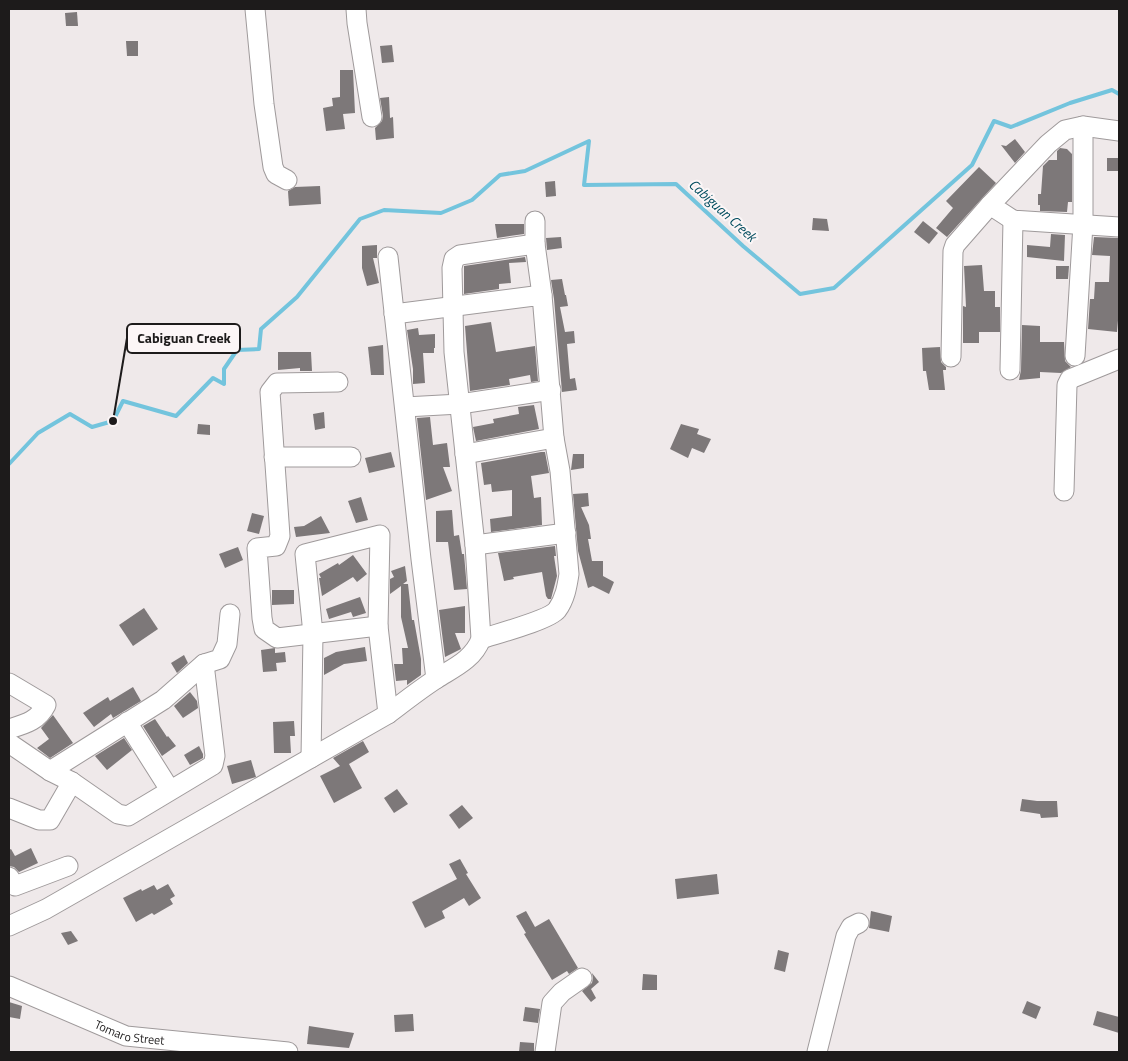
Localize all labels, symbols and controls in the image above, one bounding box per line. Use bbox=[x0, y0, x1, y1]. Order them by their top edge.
water label: Cabiguan Creek bbox=[684, 174, 763, 247]
callout: Cabiguan Creek bbox=[127, 324, 240, 353]
text: Cabiguan Creek bbox=[137, 327, 232, 348]
street label: Tomaro Street bbox=[92, 1014, 166, 1049]

